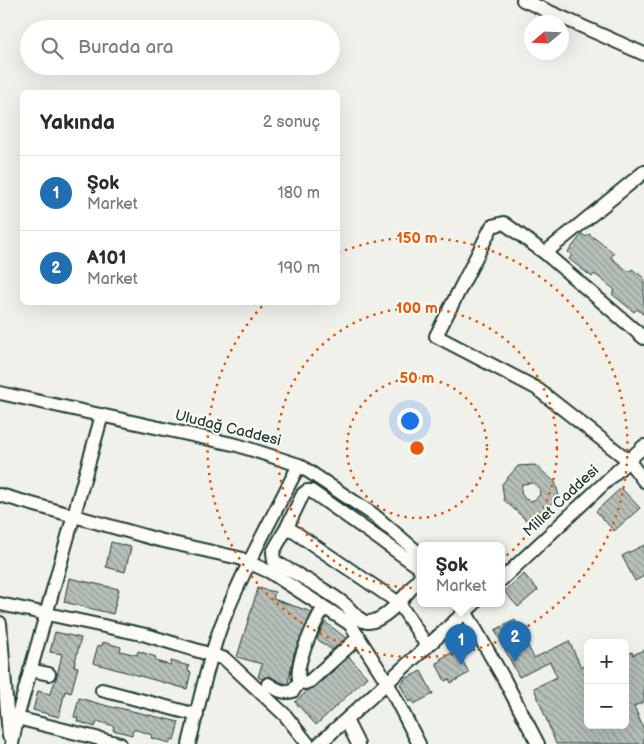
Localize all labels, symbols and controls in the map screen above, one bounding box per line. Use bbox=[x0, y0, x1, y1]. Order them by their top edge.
north arrow bbox=[524, 15, 569, 60]
search box bbox=[20, 20, 340, 75]
icon: search bbox=[38, 34, 66, 62]
text: Burada ara bbox=[78, 36, 174, 59]
text: Yakında bbox=[40, 110, 115, 135]
text: 2 sonuç bbox=[263, 113, 320, 132]
text: Şok bbox=[87, 172, 119, 195]
text: 1 bbox=[53, 184, 59, 203]
text: 180 m bbox=[278, 184, 320, 203]
text: Market bbox=[87, 195, 138, 214]
text: 150 m bbox=[396, 229, 438, 248]
text: A101 bbox=[87, 247, 126, 270]
text: 2 bbox=[51, 259, 61, 278]
text: 190 m bbox=[278, 259, 320, 278]
text: Market bbox=[87, 270, 138, 289]
text: 100 m bbox=[396, 299, 438, 318]
text: 50 m bbox=[400, 369, 435, 388]
street label: Uludağ Caddesi bbox=[173, 406, 283, 450]
your location bbox=[397, 408, 423, 434]
centre of rings bbox=[408, 439, 426, 457]
street label: Millet Caddesi bbox=[519, 461, 603, 541]
popup bbox=[417, 542, 505, 607]
text: Şok bbox=[436, 554, 468, 577]
text: Market bbox=[436, 577, 486, 596]
pin: 2 bbox=[499, 621, 531, 662]
pin: 1 bbox=[445, 624, 477, 665]
map controls bbox=[584, 639, 629, 729]
button: + bbox=[584, 639, 629, 684]
button: − bbox=[584, 684, 629, 729]

